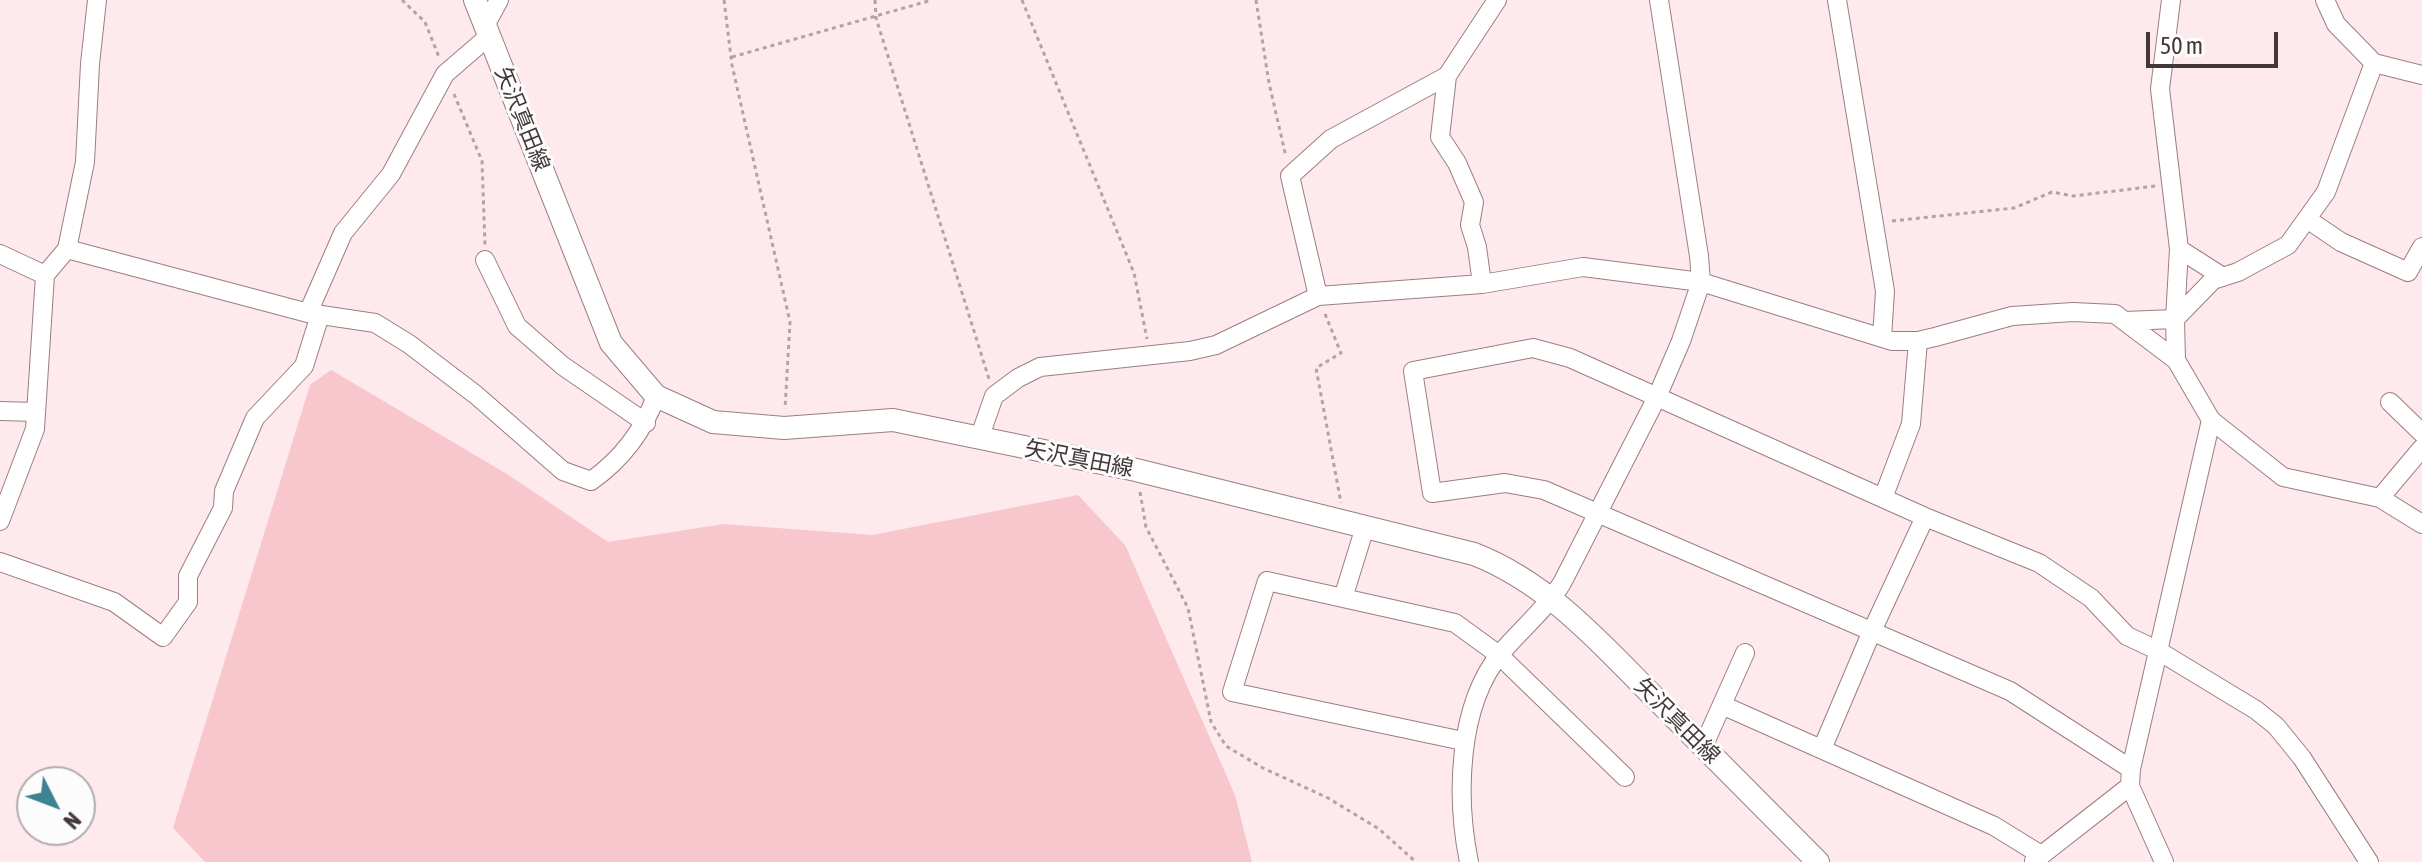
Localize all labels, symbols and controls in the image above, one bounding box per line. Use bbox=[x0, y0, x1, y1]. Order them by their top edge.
scale bar bbox=[2150, 16, 2282, 66]
text: 50 m bbox=[2160, 32, 2203, 59]
street label: 矢沢真田線 bbox=[489, 63, 555, 175]
street label: 矢沢真田線 bbox=[1022, 436, 1136, 482]
street label: 矢沢真田線 bbox=[1629, 673, 1725, 769]
north arrow bbox=[16, 766, 96, 846]
text: N bbox=[58, 807, 86, 834]

